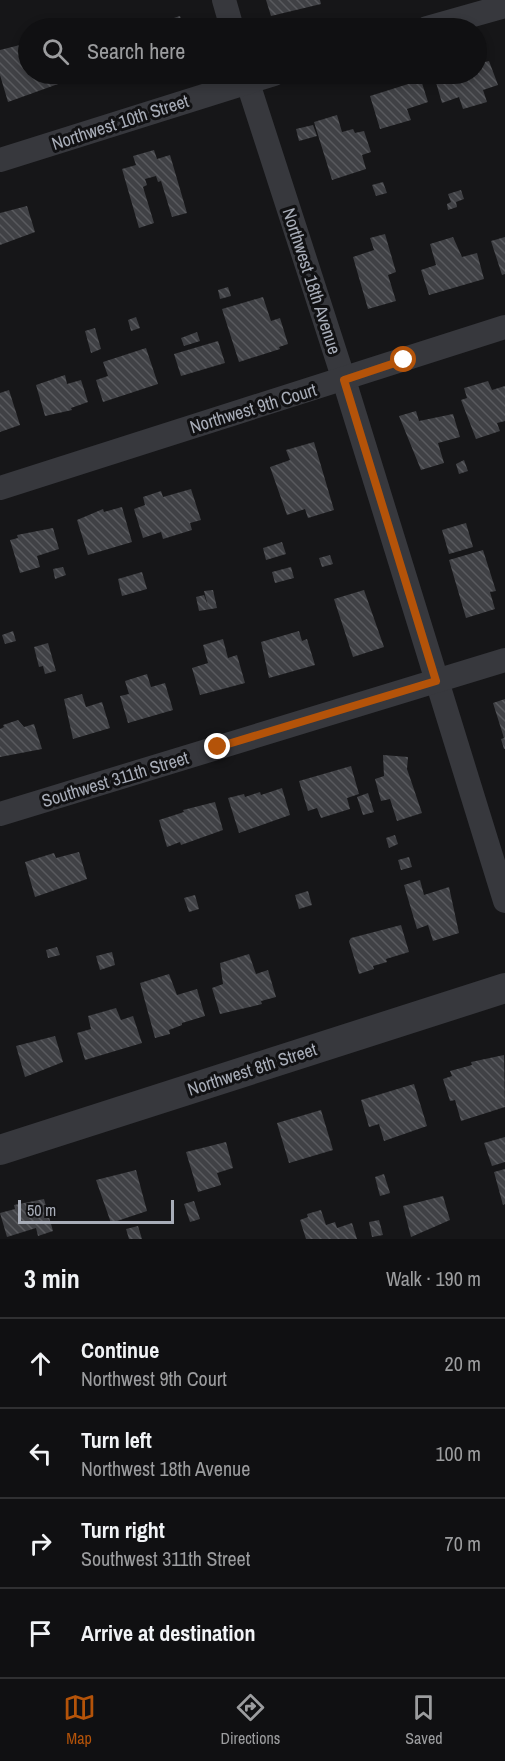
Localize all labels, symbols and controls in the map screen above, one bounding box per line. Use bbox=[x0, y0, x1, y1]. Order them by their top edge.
search box bbox=[18, 18, 487, 84]
icon: search bbox=[39, 35, 72, 68]
text: Search here bbox=[87, 36, 185, 66]
street label: Northwest 10th Street bbox=[48, 88, 192, 156]
street label: Northwest 18th Avenue bbox=[277, 205, 347, 357]
route start bbox=[390, 346, 416, 372]
street label: Northwest 9th Court bbox=[187, 377, 319, 439]
route end bbox=[204, 733, 230, 759]
street label: Southwest 311th Street bbox=[38, 745, 192, 813]
street label: Northwest 8th Street bbox=[184, 1036, 320, 1102]
scale bar bbox=[18, 1197, 174, 1224]
text: 50 m bbox=[27, 1199, 56, 1221]
text: 3 min bbox=[24, 1261, 80, 1296]
text: Walk · 190 m bbox=[386, 1265, 481, 1292]
text: Continue bbox=[81, 1335, 159, 1365]
icon: ahead bbox=[24, 1347, 57, 1380]
text: 20 m bbox=[445, 1350, 481, 1377]
text: Northwest 9th Court bbox=[81, 1365, 227, 1392]
text: Turn left bbox=[81, 1425, 152, 1455]
icon: left bbox=[24, 1437, 57, 1470]
text: 100 m bbox=[435, 1440, 481, 1467]
text: Northwest 18th Avenue bbox=[81, 1455, 250, 1482]
text: Turn right bbox=[81, 1515, 165, 1545]
icon: right bbox=[24, 1527, 57, 1560]
text: 70 m bbox=[445, 1530, 481, 1557]
text: Southwest 311th Street bbox=[81, 1545, 250, 1572]
icon: arrive bbox=[24, 1617, 57, 1650]
text: Arrive at destination bbox=[81, 1618, 255, 1648]
tab: Map bbox=[63, 1691, 96, 1749]
tab: Directions bbox=[221, 1691, 280, 1749]
tab: Saved bbox=[405, 1691, 443, 1749]

